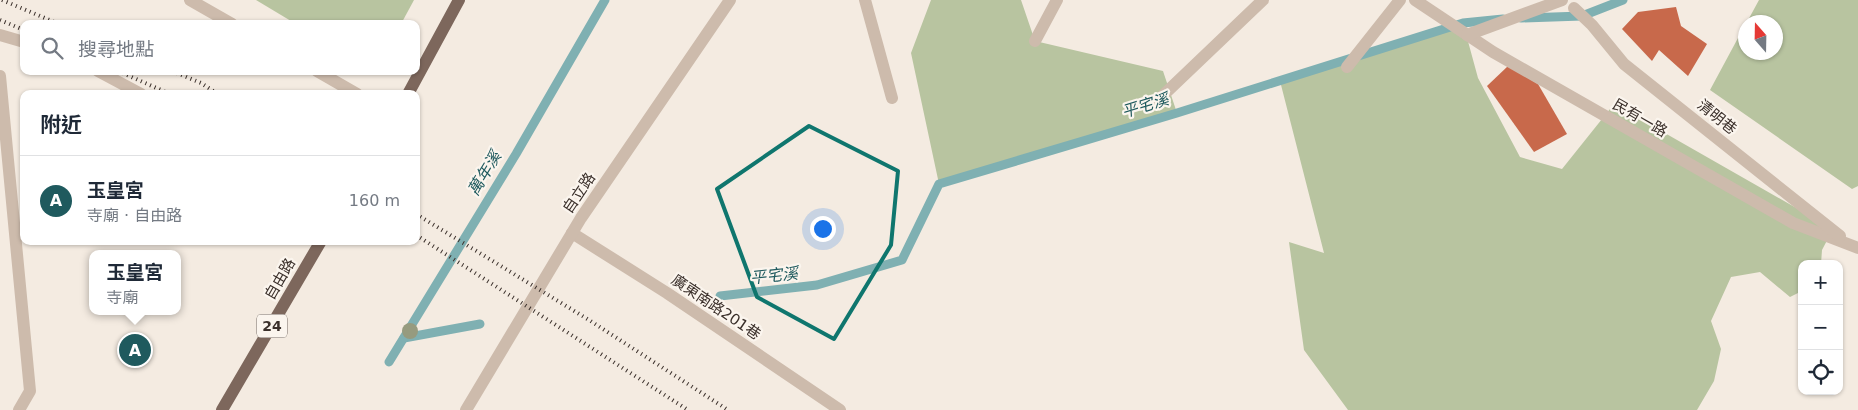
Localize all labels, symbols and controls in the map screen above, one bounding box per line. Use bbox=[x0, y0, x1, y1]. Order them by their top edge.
north arrow bbox=[1738, 15, 1783, 60]
search box bbox=[20, 20, 420, 75]
icon: search bbox=[38, 34, 66, 62]
text: 搜尋地點 bbox=[78, 38, 154, 60]
water label: 平宅溪 bbox=[1119, 89, 1173, 122]
street label: 民有一路 bbox=[1610, 95, 1670, 141]
street label: 清明巷 bbox=[1694, 96, 1740, 138]
text: 附近 bbox=[40, 113, 82, 137]
water label: 萬年溪 bbox=[464, 146, 506, 199]
street label: 自立路 bbox=[559, 169, 599, 217]
text: 玉皇宮 bbox=[87, 179, 144, 201]
text: A bbox=[50, 191, 62, 210]
text: 160 m bbox=[349, 191, 400, 210]
text: 寺廟 · 自由路 bbox=[87, 206, 182, 225]
your location bbox=[810, 216, 836, 242]
popup bbox=[89, 250, 181, 315]
street label: 自由路 bbox=[261, 255, 299, 303]
map controls bbox=[1798, 260, 1843, 395]
button: + bbox=[1798, 260, 1843, 305]
text: 玉皇宮 bbox=[106, 261, 164, 283]
water label: 平宅溪 bbox=[749, 263, 801, 287]
street label: 廣東南路201巷 bbox=[668, 271, 764, 343]
text: 寺廟 bbox=[106, 288, 139, 307]
button: − bbox=[1798, 305, 1843, 350]
road number: 24 bbox=[257, 314, 287, 338]
pin: A bbox=[119, 331, 151, 369]
button: locate bbox=[1798, 350, 1843, 395]

